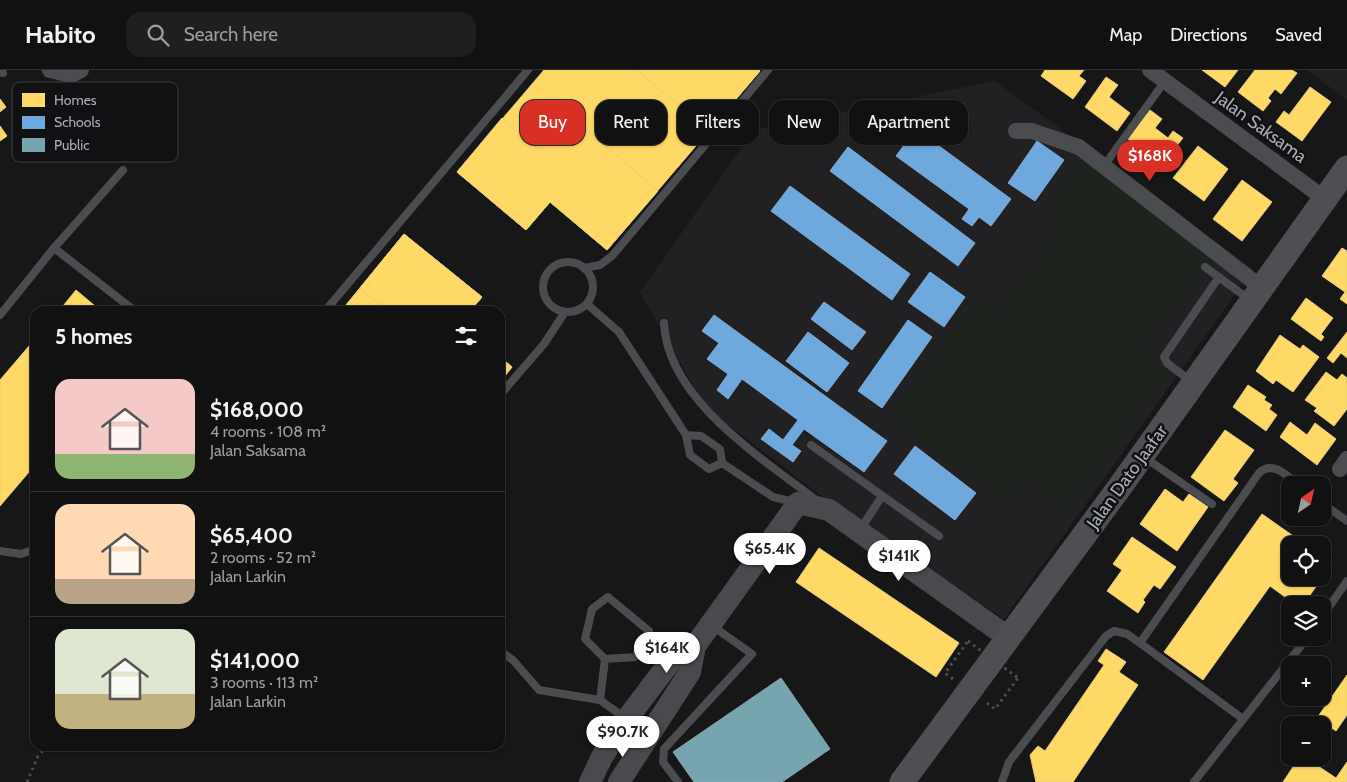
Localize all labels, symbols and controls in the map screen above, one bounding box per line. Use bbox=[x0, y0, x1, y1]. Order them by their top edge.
search box bbox=[126, 12, 476, 57]
text: Habito bbox=[25, 20, 96, 49]
icon: search bbox=[144, 21, 172, 49]
text: Search here bbox=[184, 23, 278, 46]
text: Map bbox=[1109, 24, 1142, 46]
text: Directions bbox=[1170, 24, 1247, 46]
text: Saved bbox=[1275, 24, 1322, 46]
legend bbox=[12, 82, 178, 162]
street label: Jalan Saksama bbox=[1210, 86, 1311, 168]
text: Homes bbox=[54, 91, 97, 109]
chip: Buy bbox=[520, 100, 585, 145]
chip: Rent bbox=[595, 100, 667, 145]
chip: Filters bbox=[677, 100, 759, 145]
chip: New bbox=[769, 100, 839, 145]
chip: Apartment bbox=[849, 100, 968, 145]
text: Schools bbox=[54, 113, 101, 131]
text: Public bbox=[54, 136, 90, 154]
pin: $168K bbox=[1115, 140, 1185, 182]
text: $168K bbox=[1128, 146, 1172, 165]
icon: filters bbox=[452, 322, 480, 350]
text: 5 homes bbox=[55, 324, 133, 349]
text: $168,000 bbox=[210, 397, 304, 422]
icon: home bbox=[95, 399, 155, 459]
street label: Jalan Dato Jaafar bbox=[1081, 420, 1172, 534]
text: 4 rooms · 108 m² bbox=[210, 422, 326, 441]
text: Jalan Saksama bbox=[210, 441, 306, 460]
north arrow bbox=[1281, 476, 1331, 526]
map controls bbox=[1281, 476, 1331, 766]
text: $65,400 bbox=[210, 523, 293, 548]
icon: home bbox=[95, 524, 155, 584]
pin: $65.4K bbox=[729, 532, 811, 575]
button: locate bbox=[1281, 536, 1331, 586]
text: $65.4K bbox=[745, 539, 795, 558]
pin: $141K bbox=[864, 540, 934, 582]
text: $141K bbox=[879, 546, 919, 565]
text: 2 rooms · 52 m² bbox=[210, 548, 316, 567]
text: Jalan Larkin bbox=[210, 567, 286, 586]
button: layers bbox=[1281, 596, 1331, 646]
pin: $164K bbox=[632, 632, 702, 674]
text: $164K bbox=[645, 638, 689, 657]
text: $141,000 bbox=[210, 648, 300, 673]
icon: home bbox=[95, 649, 155, 709]
button: + bbox=[1281, 656, 1331, 706]
text: 3 rooms · 113 m² bbox=[210, 673, 318, 692]
text: Jalan Larkin bbox=[210, 692, 286, 711]
pin: $90.7K bbox=[582, 716, 664, 758]
button: − bbox=[1281, 716, 1331, 766]
text: $90.7K bbox=[597, 722, 649, 741]

